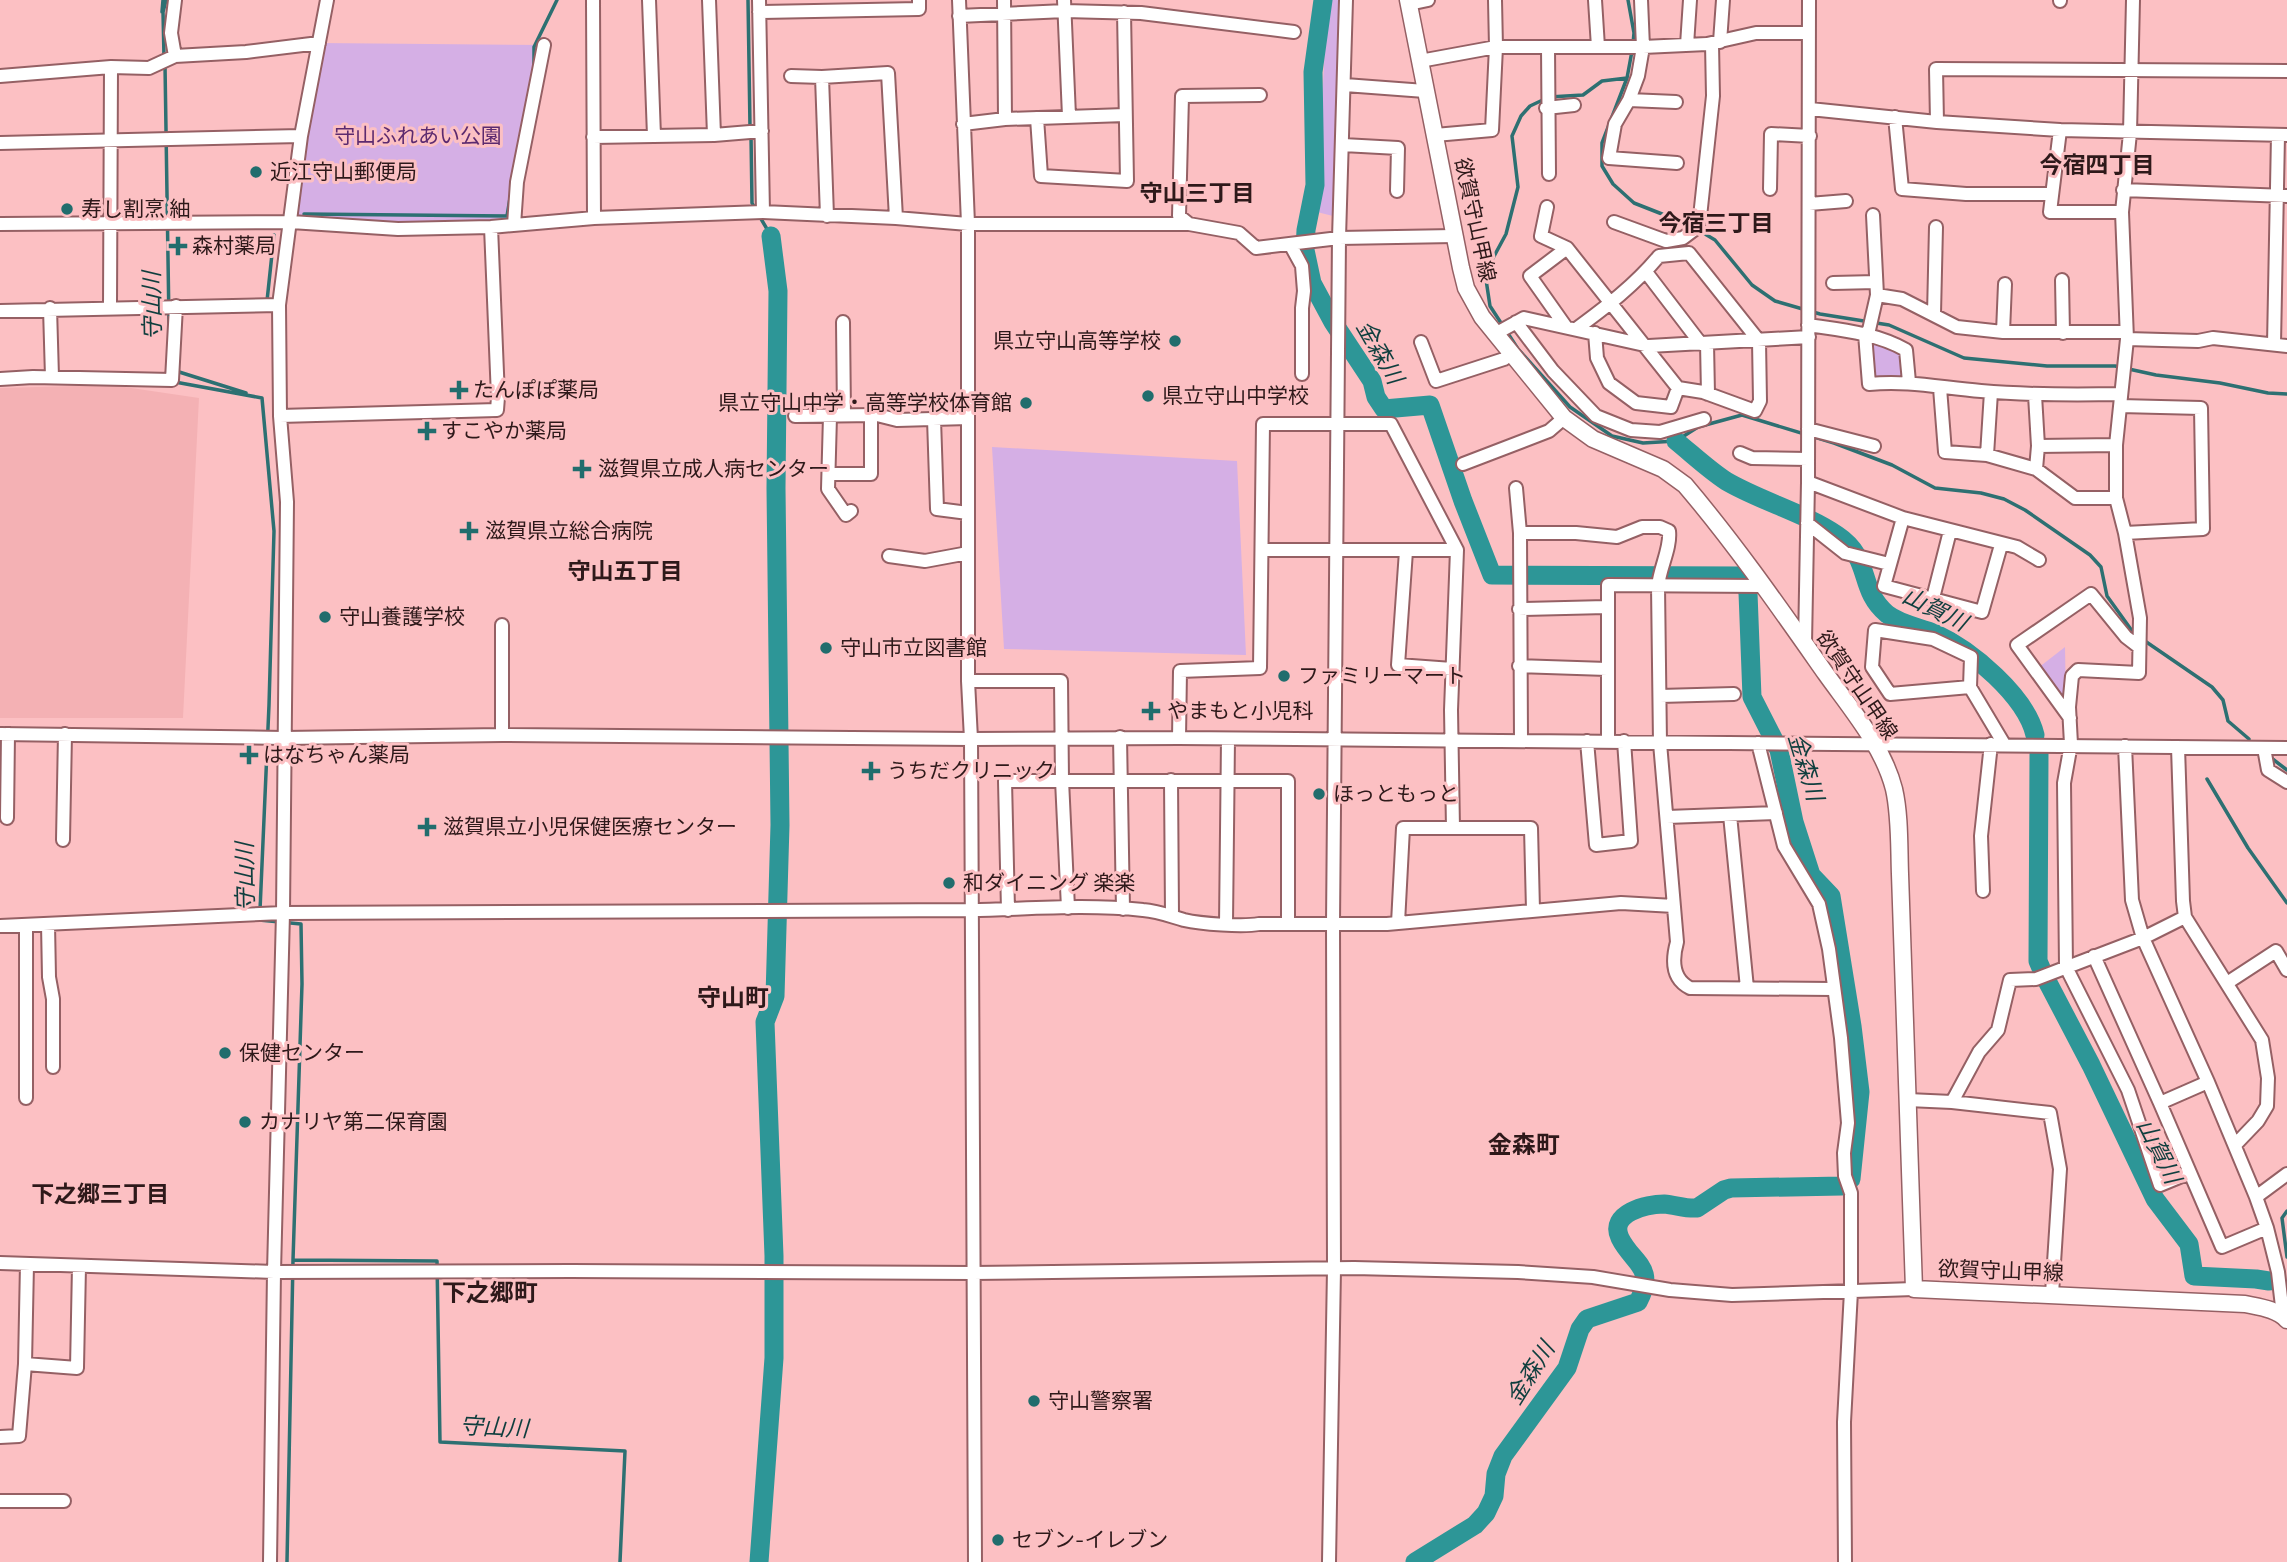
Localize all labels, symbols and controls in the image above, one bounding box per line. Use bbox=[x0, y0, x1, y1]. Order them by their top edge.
park label: 守山ふれあい公園 bbox=[334, 119, 502, 151]
district label: 今宿四丁目 bbox=[2040, 147, 2155, 182]
place label: 近江守山郵便局 bbox=[270, 155, 417, 187]
street label: 欲賀守山甲線 bbox=[1447, 155, 1505, 285]
marker: 近江守山郵便局 bbox=[248, 164, 264, 180]
district label: 守山三丁目 bbox=[1140, 175, 1255, 210]
place label: 寿し割烹 紬 bbox=[81, 192, 191, 224]
marker: 寿し割烹 紬 bbox=[59, 201, 75, 217]
district label: 今宿三丁目 bbox=[1659, 205, 1774, 240]
place label: 森村薬局 bbox=[192, 229, 276, 261]
marker: 森村薬局 bbox=[170, 238, 186, 254]
water label: 守山川 bbox=[133, 268, 170, 341]
water label: 金森川 bbox=[1348, 313, 1414, 393]
place label: 県立守山高等学校 bbox=[993, 324, 1161, 356]
marker: 県立守山高等学校 bbox=[1167, 333, 1183, 349]
place label: たんぽぽ薬局 bbox=[473, 373, 599, 405]
place label: 県立守山中学校 bbox=[1162, 379, 1309, 411]
marker: たんぽぽ薬局 bbox=[451, 382, 467, 398]
place label: 県立守山中学・高等学校体育館 bbox=[718, 386, 1012, 418]
marker: 県立守山中学校 bbox=[1140, 388, 1156, 404]
marker: 県立守山中学・高等学校体育館 bbox=[1018, 395, 1034, 411]
place label: すこやか薬局 bbox=[441, 414, 567, 446]
marker: すこやか薬局 bbox=[419, 423, 435, 439]
place label: 滋賀県立成人病センター bbox=[598, 452, 829, 484]
marker: 滋賀県立成人病センター bbox=[572, 459, 592, 479]
place label: 滋賀県立総合病院 bbox=[485, 514, 653, 546]
marker: 滋賀県立総合病院 bbox=[459, 521, 479, 541]
district label: 守山五丁目 bbox=[568, 553, 683, 588]
water label: 山賀川 bbox=[1897, 578, 1977, 641]
place label: 守山養護学校 bbox=[339, 600, 465, 632]
marker: 守山養護学校 bbox=[317, 609, 333, 625]
street label: 欲賀守山甲線 bbox=[1809, 623, 1906, 746]
place label: 守山市立図書館 bbox=[840, 631, 987, 663]
marker: 守山市立図書館 bbox=[818, 640, 834, 656]
place label: ファミリーマート bbox=[1298, 659, 1466, 691]
marker: ファミリーマート bbox=[1276, 668, 1292, 684]
place label: やまもと小児科 bbox=[1167, 694, 1314, 726]
marker: やまもと小児科 bbox=[1141, 701, 1161, 721]
water label: 金森川 bbox=[1780, 729, 1834, 808]
place label: はなちゃん薬局 bbox=[263, 738, 410, 770]
marker: はなちゃん薬局 bbox=[241, 747, 257, 763]
place label: うちだクリニック bbox=[887, 754, 1055, 786]
marker: うちだクリニック bbox=[861, 761, 881, 781]
place label: ほっともっと bbox=[1333, 777, 1459, 809]
marker: ほっともっと bbox=[1311, 786, 1327, 802]
place label: 滋賀県立小児保健医療センター bbox=[443, 810, 737, 842]
marker: 滋賀県立小児保健医療センター bbox=[417, 817, 437, 837]
water label: 守山川 bbox=[226, 839, 263, 912]
place label: 和ダイニング 楽楽 bbox=[963, 866, 1136, 898]
marker: 和ダイニング 楽楽 bbox=[941, 875, 957, 891]
district label: 守山町 bbox=[697, 979, 769, 1015]
place label: 保健センター bbox=[239, 1036, 365, 1068]
marker: 保健センター bbox=[217, 1045, 233, 1061]
place label: カナリヤ第二保育園 bbox=[259, 1105, 448, 1137]
water label: 山賀川 bbox=[2128, 1112, 2192, 1192]
marker: カナリヤ第二保育園 bbox=[237, 1114, 253, 1130]
district label: 金森町 bbox=[1488, 1126, 1560, 1162]
district label: 下之郷三丁目 bbox=[31, 1176, 169, 1211]
street label: 欲賀守山甲線 bbox=[1938, 1252, 2065, 1288]
district label: 下之郷町 bbox=[442, 1274, 538, 1310]
water label: 金森川 bbox=[1496, 1332, 1564, 1411]
place label: 守山警察署 bbox=[1048, 1384, 1153, 1416]
marker: 守山警察署 bbox=[1026, 1393, 1042, 1409]
water label: 守山川 bbox=[459, 1407, 532, 1446]
place label: セブン-イレブン bbox=[1012, 1523, 1168, 1555]
marker: セブン-イレブン bbox=[990, 1532, 1006, 1548]

